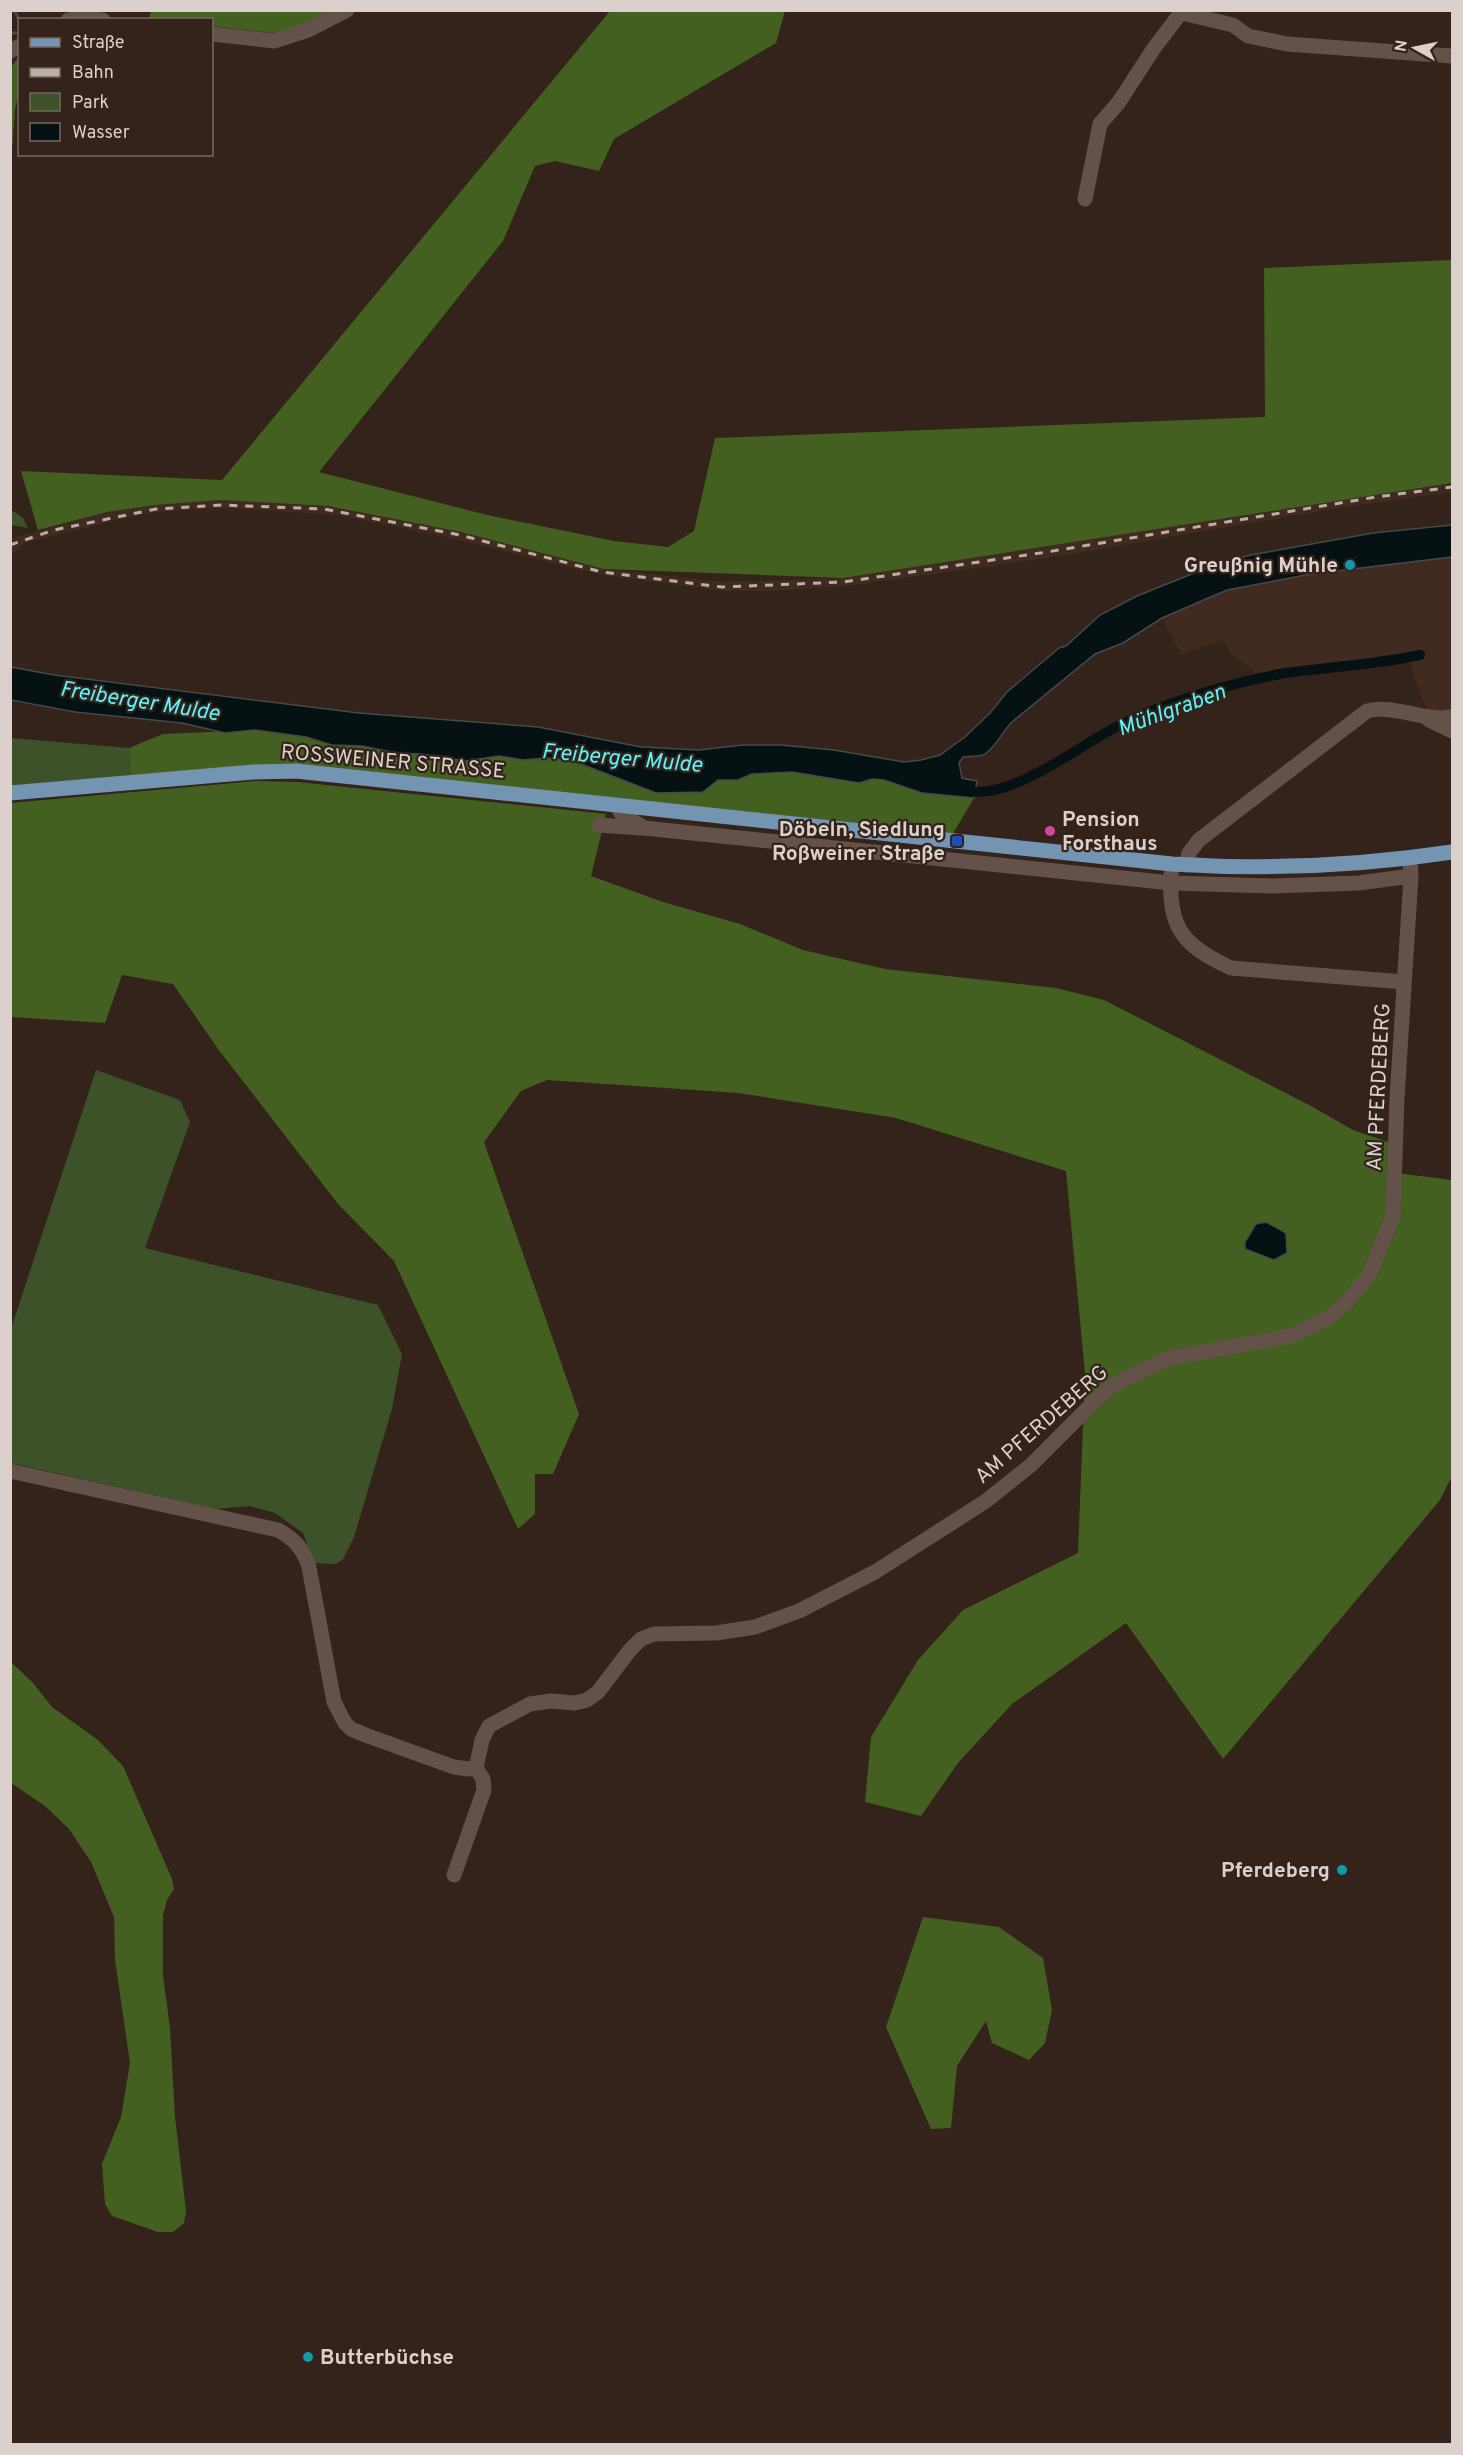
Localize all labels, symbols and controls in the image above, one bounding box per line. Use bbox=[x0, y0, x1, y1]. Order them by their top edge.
legend bbox=[18, 18, 213, 156]
north arrow bbox=[1385, 18, 1445, 78]
text: Straße bbox=[72, 32, 124, 55]
text: N bbox=[1391, 39, 1413, 53]
text: Bahn bbox=[72, 62, 114, 85]
text: Park bbox=[72, 92, 109, 115]
text: Wasser bbox=[72, 122, 130, 145]
place label: Greußnig Mühle bbox=[1184, 553, 1338, 580]
marker: Greußnig Mühle bbox=[1343, 558, 1357, 572]
water label: Freiberger Mulde bbox=[58, 677, 222, 728]
water label: Mühlgraben bbox=[1114, 679, 1230, 743]
street label: ROSSWEINER STRASSE bbox=[279, 739, 506, 786]
water label: Freiberger Mulde bbox=[540, 739, 704, 780]
place label: Pension Forsthaus bbox=[1062, 807, 1158, 858]
place label: Döbeln, Siedlung Roßweiner Straße bbox=[772, 817, 945, 868]
marker: Pension Forsthaus bbox=[1043, 824, 1057, 838]
marker: Döbeln, Siedlung Roßweiner Straße bbox=[950, 834, 964, 848]
street label: AM PFERDEBERG bbox=[1362, 1002, 1397, 1172]
street label: AM PFERDEBERG bbox=[970, 1360, 1114, 1490]
place label: Pferdeberg bbox=[1221, 1858, 1330, 1885]
marker: Pferdeberg bbox=[1335, 1863, 1349, 1877]
place label: Butterbüchse bbox=[320, 2345, 454, 2372]
marker: Butterbüchse bbox=[301, 2350, 315, 2364]

